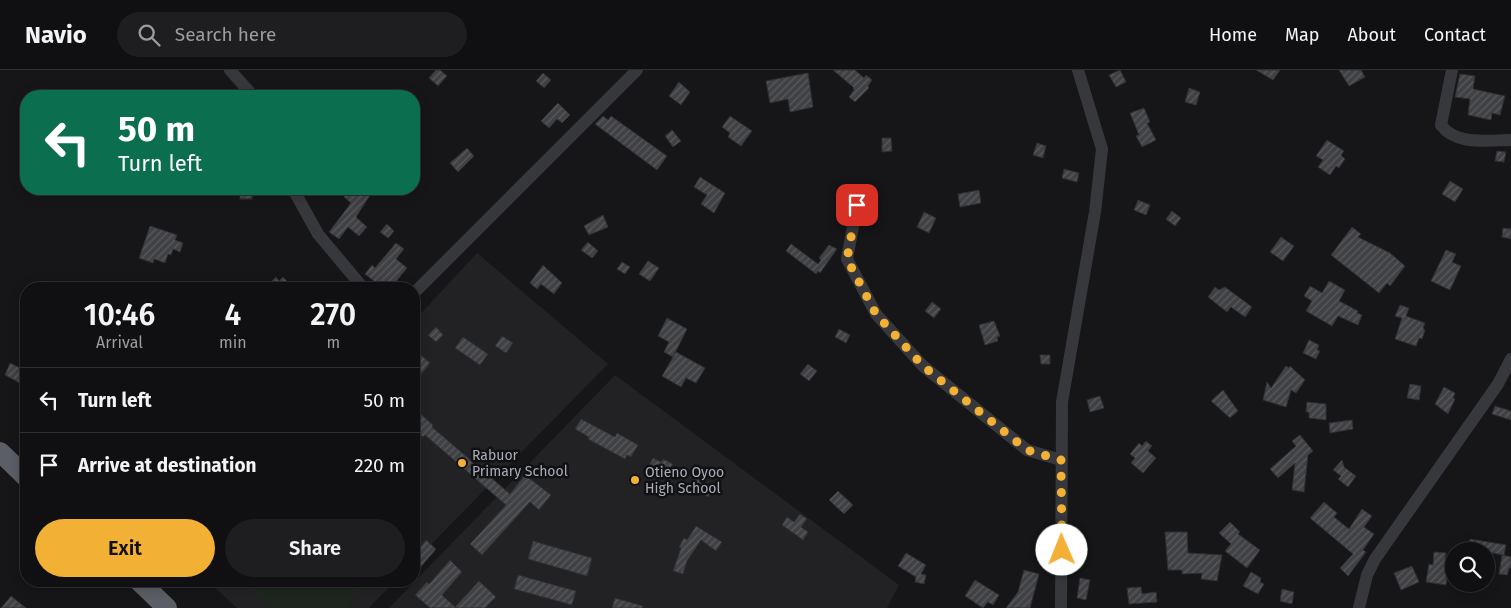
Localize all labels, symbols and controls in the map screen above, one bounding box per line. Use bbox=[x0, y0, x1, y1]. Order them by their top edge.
search box bbox=[117, 12, 467, 57]
text: Navio bbox=[25, 21, 87, 49]
icon: search bbox=[135, 21, 163, 49]
text: Search here bbox=[175, 23, 276, 46]
text: Home bbox=[1209, 24, 1257, 46]
text: Map bbox=[1285, 24, 1319, 46]
text: About bbox=[1347, 24, 1396, 46]
text: Contact bbox=[1424, 24, 1486, 46]
text: 50 m bbox=[118, 108, 195, 150]
icon: left bbox=[35, 110, 100, 175]
text: Turn left bbox=[118, 150, 202, 177]
pin bbox=[836, 184, 878, 226]
icon: arrive bbox=[843, 191, 871, 219]
text: 10:46 bbox=[84, 297, 155, 333]
text: 4 bbox=[224, 297, 241, 333]
text: 270 bbox=[310, 297, 356, 333]
text: Arrival bbox=[96, 333, 143, 352]
text: min bbox=[219, 333, 247, 352]
text: m bbox=[326, 333, 340, 352]
icon: left bbox=[35, 386, 63, 414]
text: Turn left bbox=[78, 389, 152, 412]
text: 50 m bbox=[364, 389, 405, 412]
place label: Rabuor Primary School bbox=[472, 447, 568, 480]
icon: arrive bbox=[35, 451, 63, 479]
text: Arrive at destination bbox=[78, 454, 257, 477]
text: 220 m bbox=[354, 454, 405, 477]
marker: Rabuor Primary School bbox=[456, 457, 468, 469]
place label: Otieno Oyoo High School bbox=[645, 464, 724, 497]
marker: Otieno Oyoo High School bbox=[629, 474, 641, 486]
button: Exit bbox=[35, 519, 215, 577]
button: Share bbox=[225, 519, 405, 577]
position arrow bbox=[1035, 523, 1087, 575]
map controls bbox=[1445, 542, 1495, 592]
button: search bbox=[1445, 542, 1495, 592]

